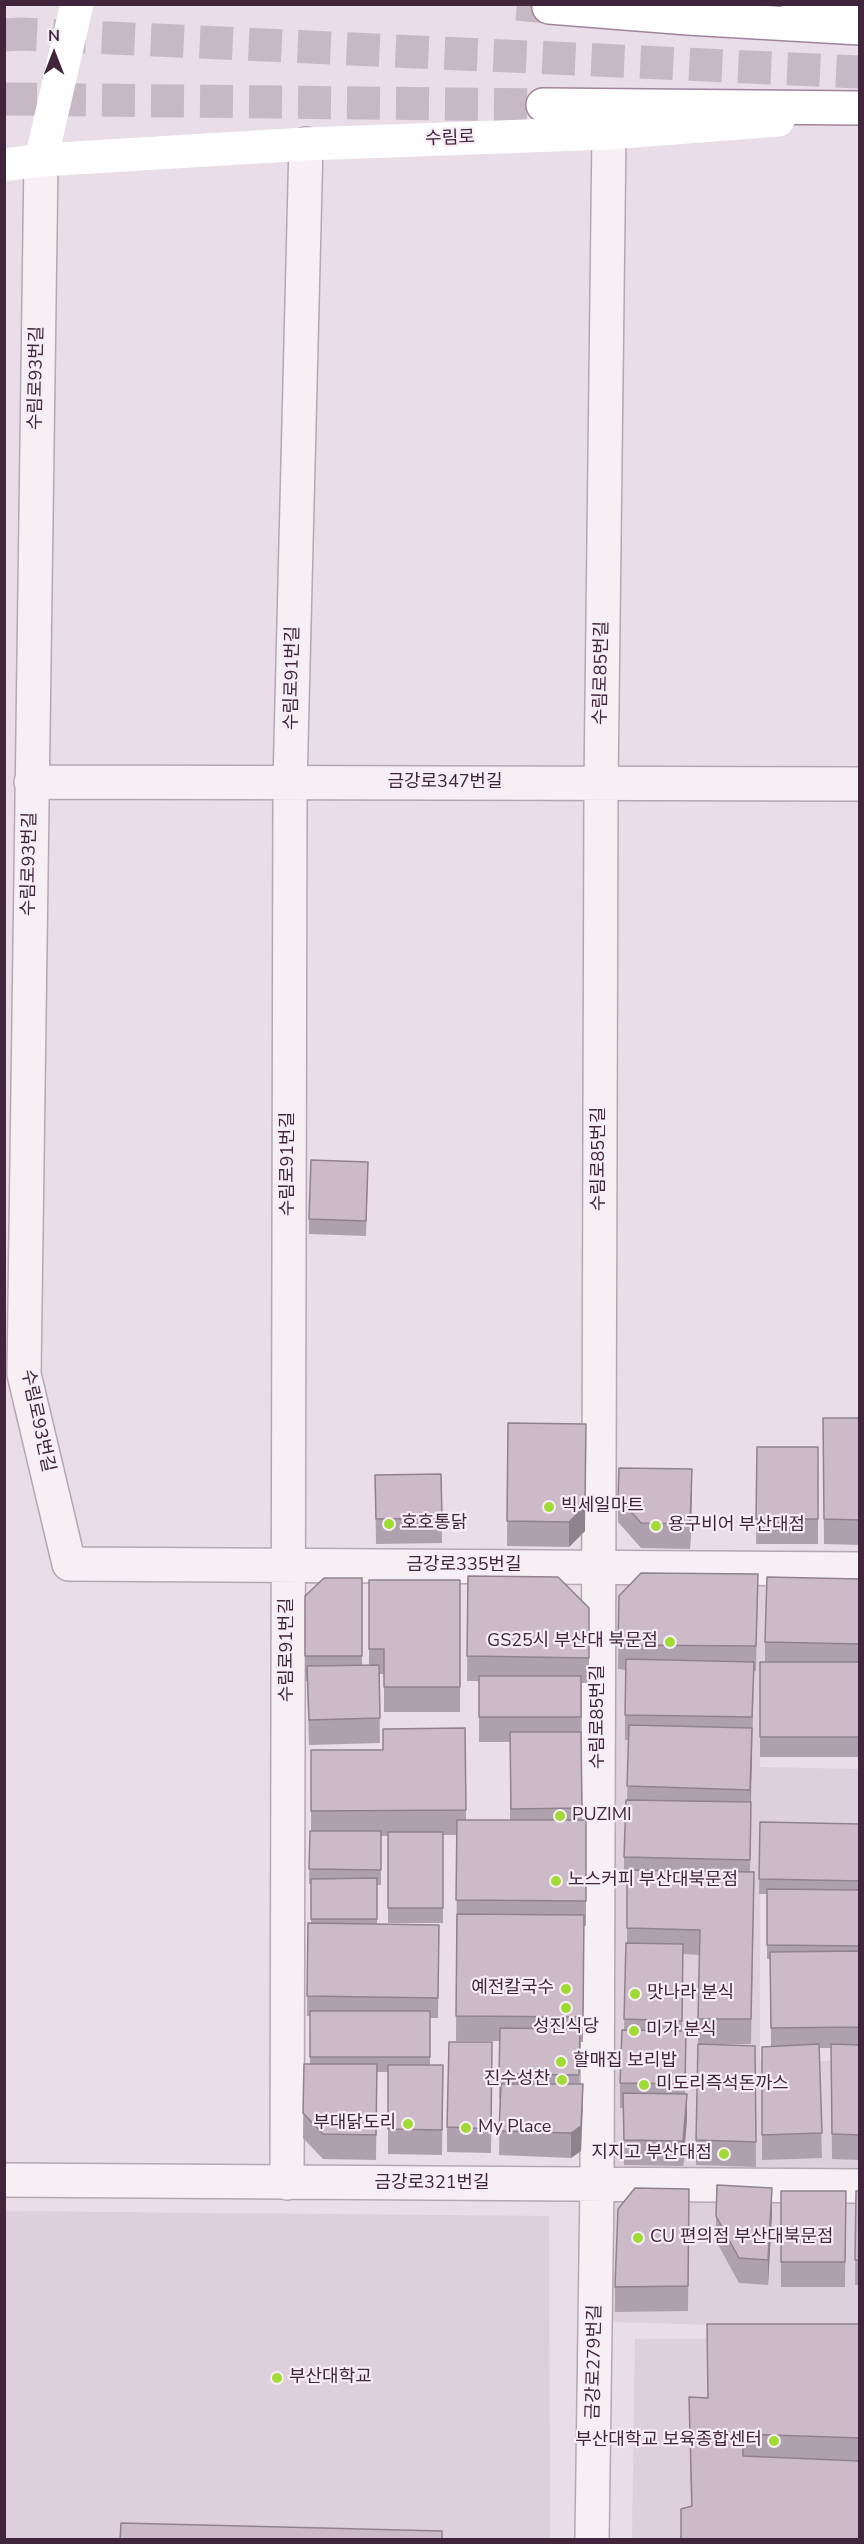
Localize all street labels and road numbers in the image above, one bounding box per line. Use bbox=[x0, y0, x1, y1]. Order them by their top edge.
street label: 수림로 bbox=[425, 127, 475, 151]
street label: 수림로93번길 bbox=[25, 326, 49, 430]
street label: 수림로85번길 bbox=[590, 621, 614, 725]
street label: 수림로91번길 bbox=[281, 626, 305, 730]
street label: 금강로347번길 bbox=[387, 772, 503, 794]
street label: 수림로93번길 bbox=[18, 812, 42, 916]
street label: 수림로85번길 bbox=[589, 1107, 611, 1211]
street label: 수림로91번길 bbox=[278, 1112, 300, 1216]
street label: 수림로93번길 bbox=[16, 1368, 58, 1474]
street label: 금강로335번길 bbox=[406, 1555, 522, 1577]
street label: 수림로91번길 bbox=[277, 1598, 299, 1702]
street label: 수림로85번길 bbox=[588, 1665, 610, 1769]
street label: 금강로321번길 bbox=[374, 2173, 490, 2195]
street label: 금강로279번길 bbox=[583, 2304, 607, 2420]

